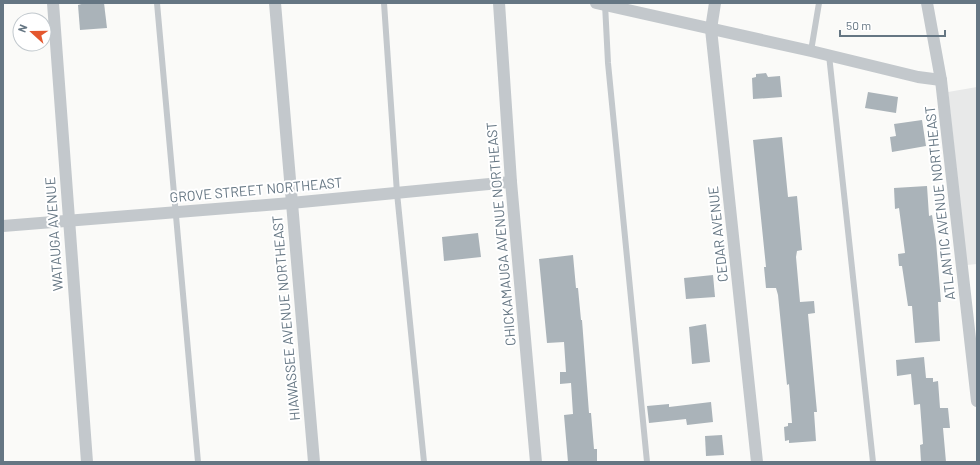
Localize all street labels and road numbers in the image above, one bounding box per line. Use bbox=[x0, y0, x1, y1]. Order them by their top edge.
street label: ATLANTIC AVENUE NORTHEAST bbox=[921, 105, 958, 301]
street label: CHICKAMAUGA AVENUE NORTHEAST bbox=[482, 121, 519, 347]
street label: GROVE STREET NORTHEAST bbox=[169, 173, 343, 206]
street label: WATAUGA AVENUE bbox=[41, 176, 66, 292]
street label: CEDAR AVENUE bbox=[704, 185, 731, 283]
street label: HIAWASSEE AVENUE NORTHEAST bbox=[268, 215, 303, 421]

